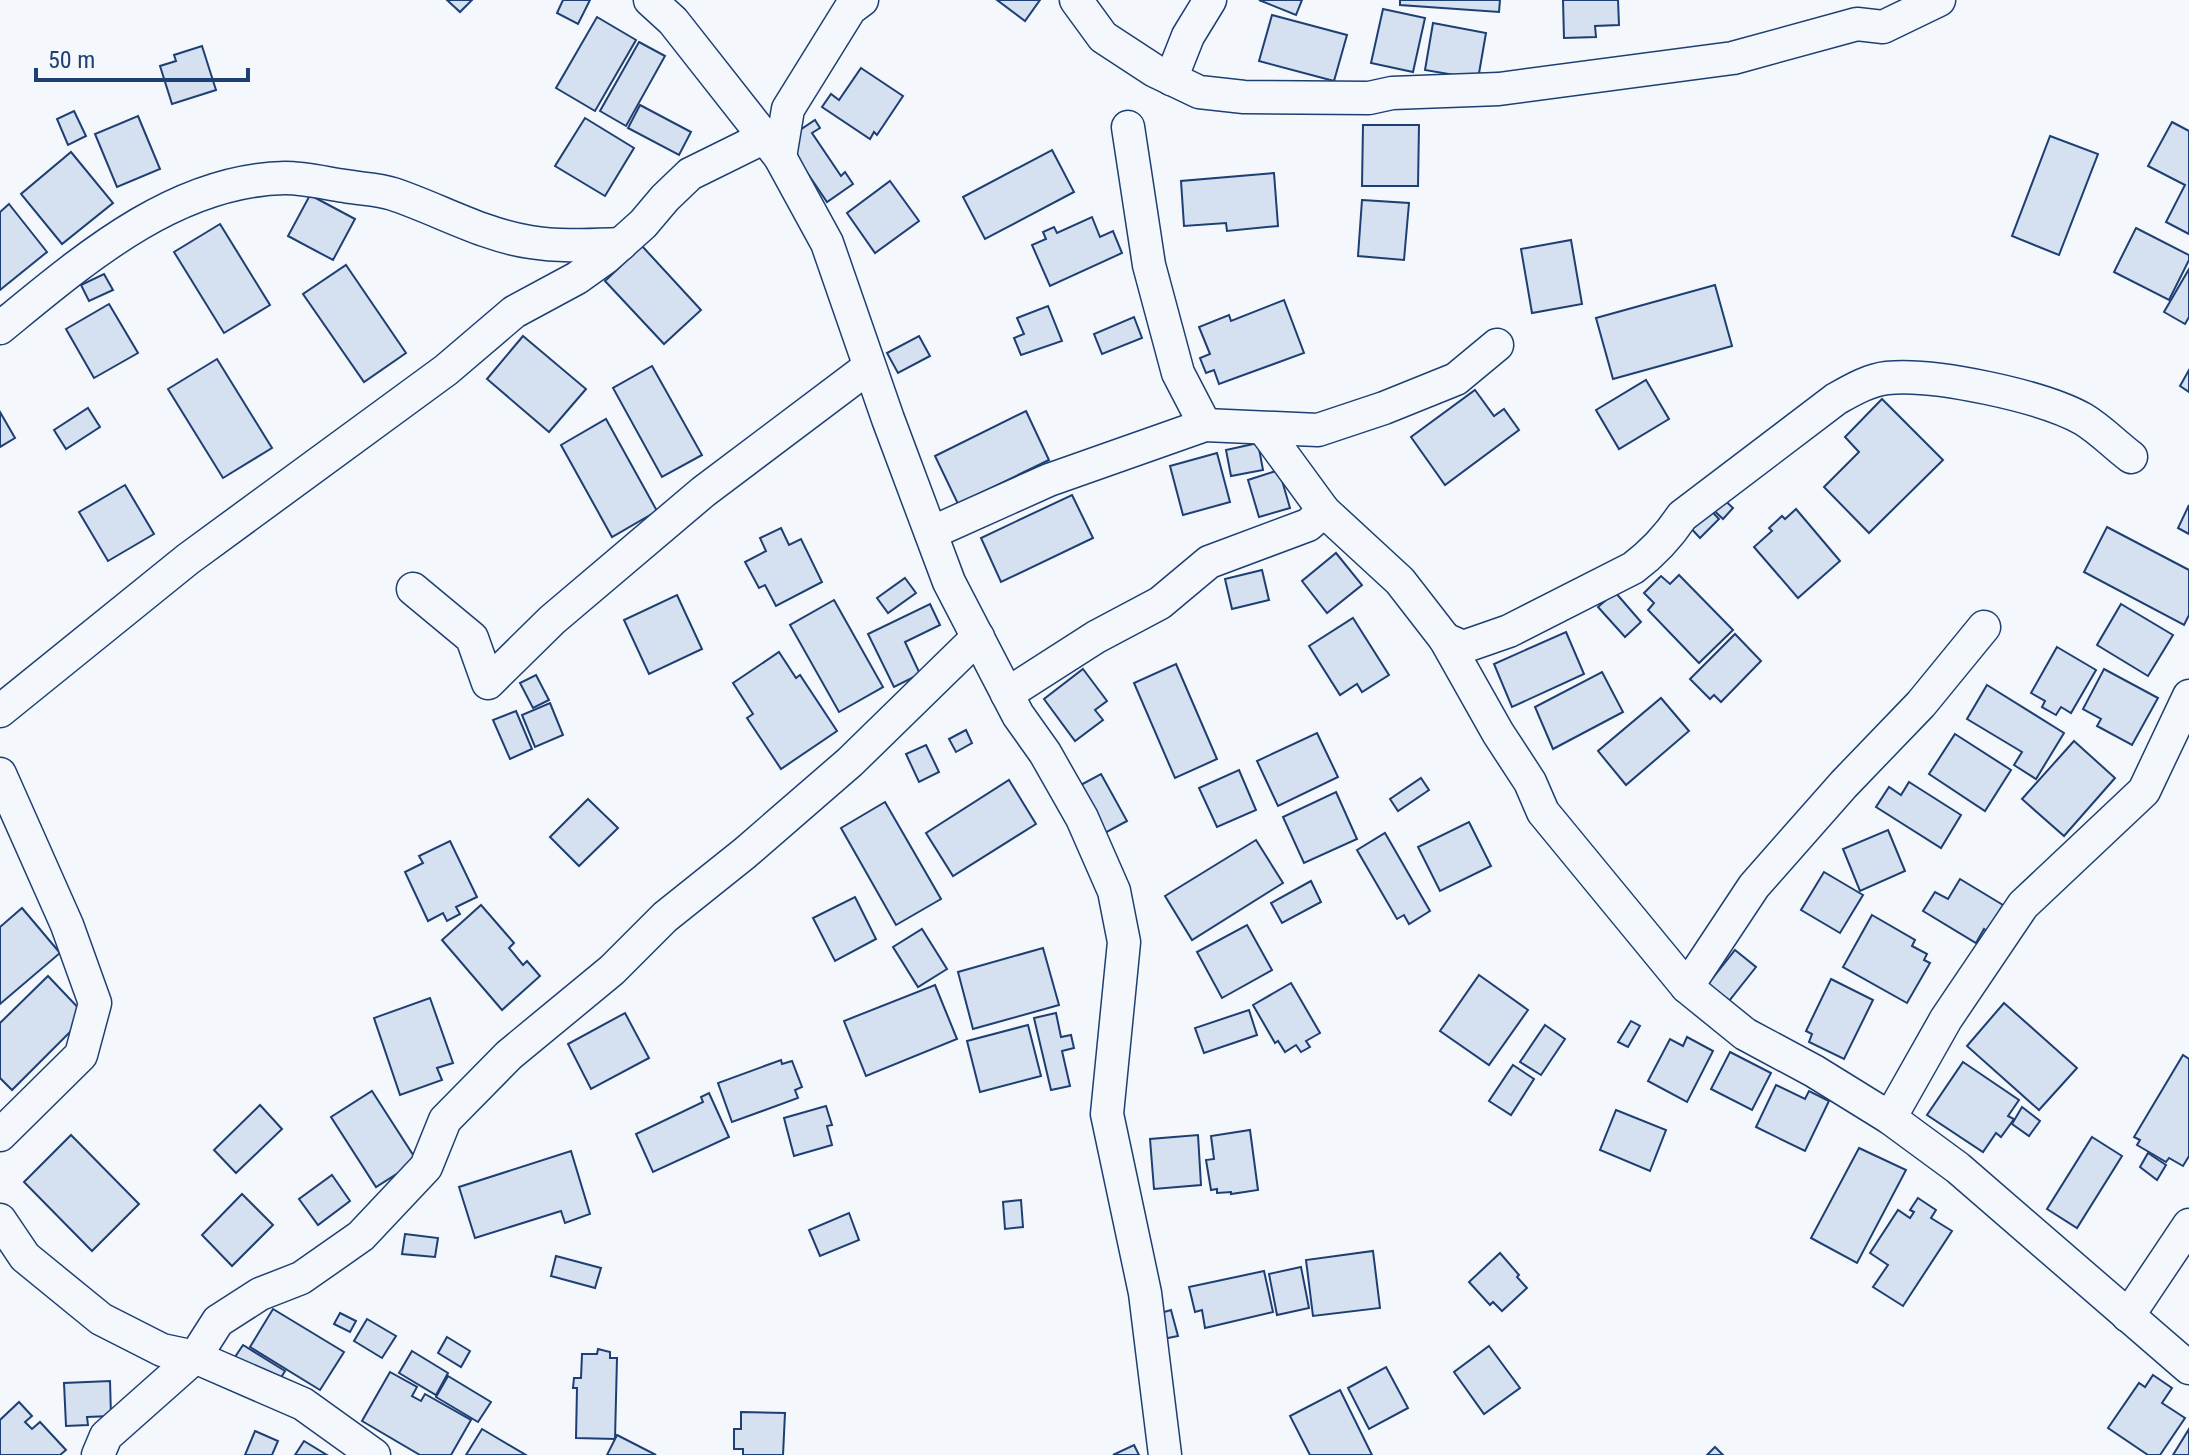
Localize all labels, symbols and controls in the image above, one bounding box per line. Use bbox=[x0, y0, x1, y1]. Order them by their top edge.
scale bar bbox=[36, 32, 248, 82]
text: 50 m bbox=[48, 46, 95, 74]

